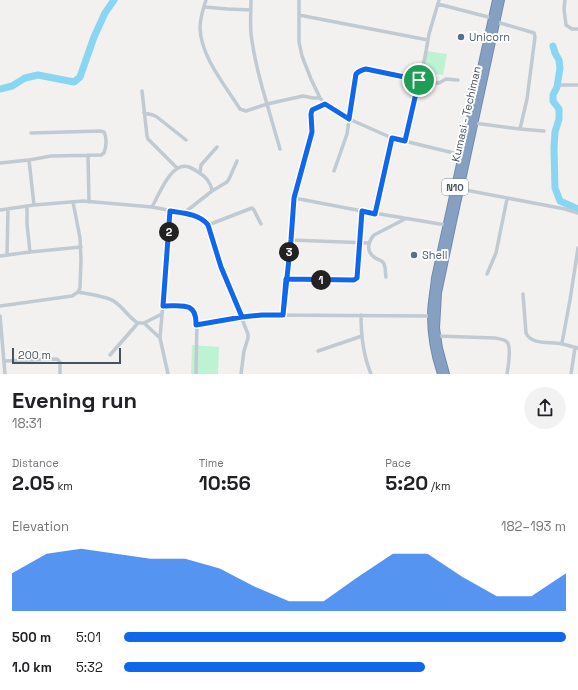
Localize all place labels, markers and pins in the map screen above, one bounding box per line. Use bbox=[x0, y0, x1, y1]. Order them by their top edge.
place label: Unicorn bbox=[469, 30, 510, 44]
marker: Unicorn bbox=[456, 32, 466, 42]
pin bbox=[402, 63, 436, 97]
pin: 2 bbox=[159, 222, 179, 242]
pin: 3 bbox=[279, 242, 299, 262]
place label: Shell bbox=[422, 248, 447, 262]
marker: Shell bbox=[409, 250, 419, 260]
pin: 1 bbox=[311, 270, 331, 290]

